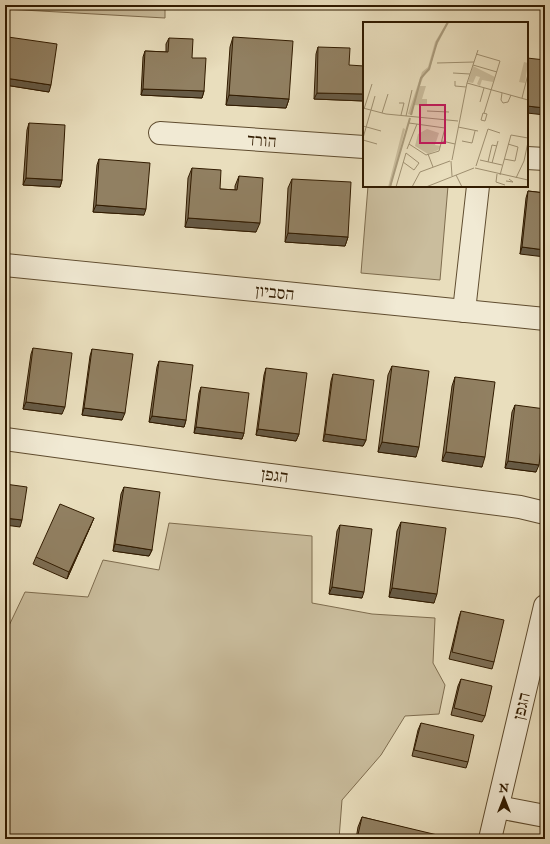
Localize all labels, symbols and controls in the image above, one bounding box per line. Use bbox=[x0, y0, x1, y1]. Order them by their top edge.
inset map bbox=[363, 22, 528, 187]
street label: הורד bbox=[247, 129, 277, 152]
street label: הסביון bbox=[255, 280, 295, 305]
street label: הגפן bbox=[260, 463, 290, 488]
street label: הגפן bbox=[508, 690, 535, 722]
north arrow bbox=[484, 778, 524, 818]
text: N bbox=[498, 782, 510, 795]

